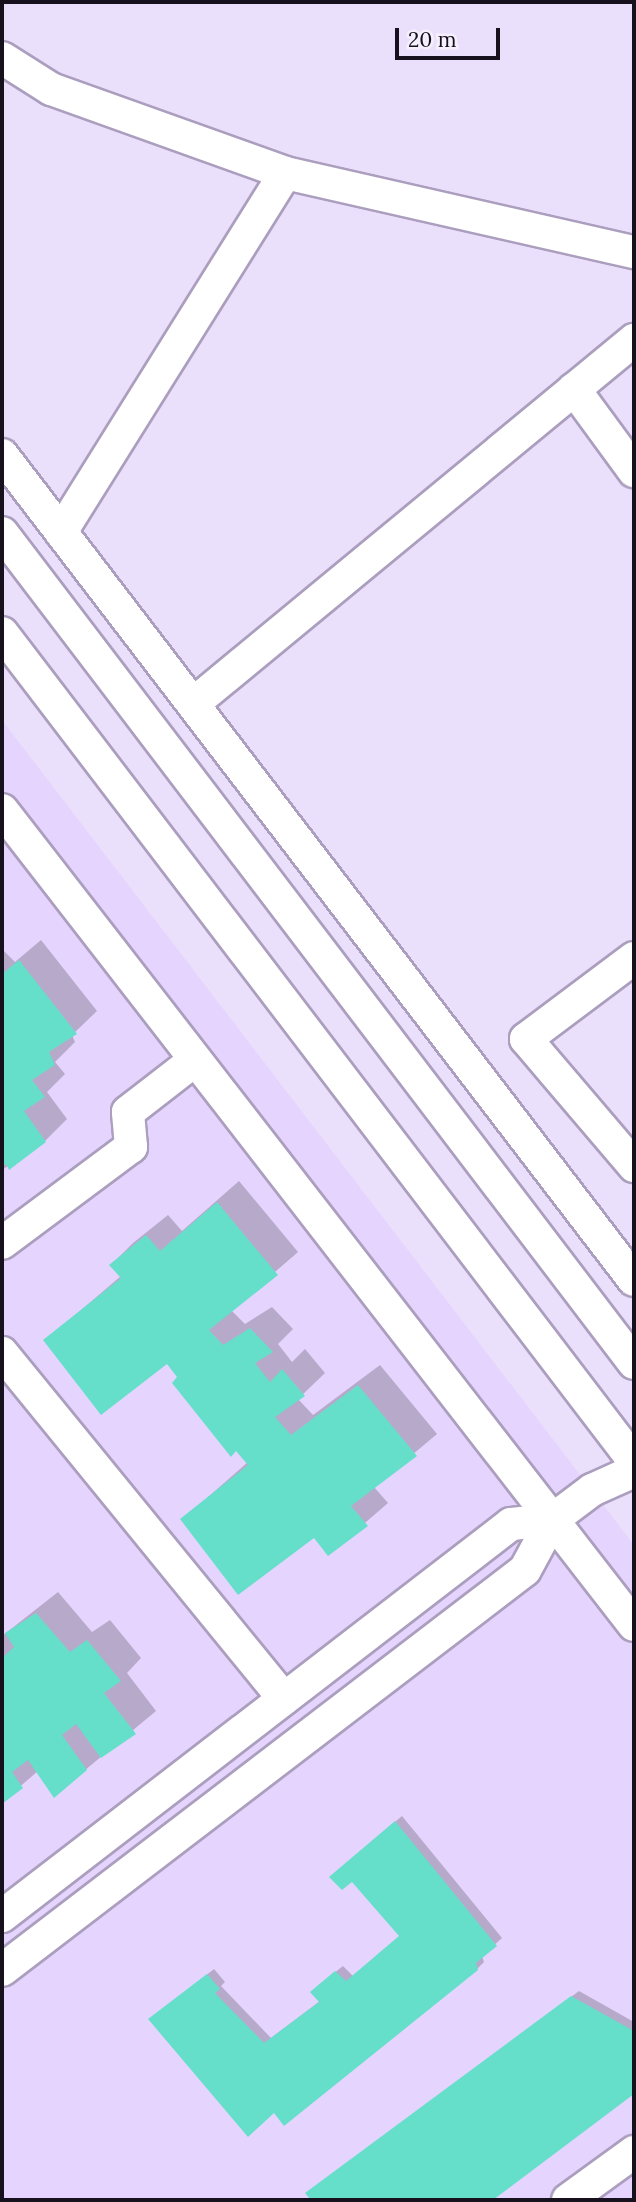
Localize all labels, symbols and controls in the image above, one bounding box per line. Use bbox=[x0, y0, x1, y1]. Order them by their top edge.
scale bar bbox=[398, 14, 503, 58]
text: 20 m bbox=[408, 26, 457, 53]

